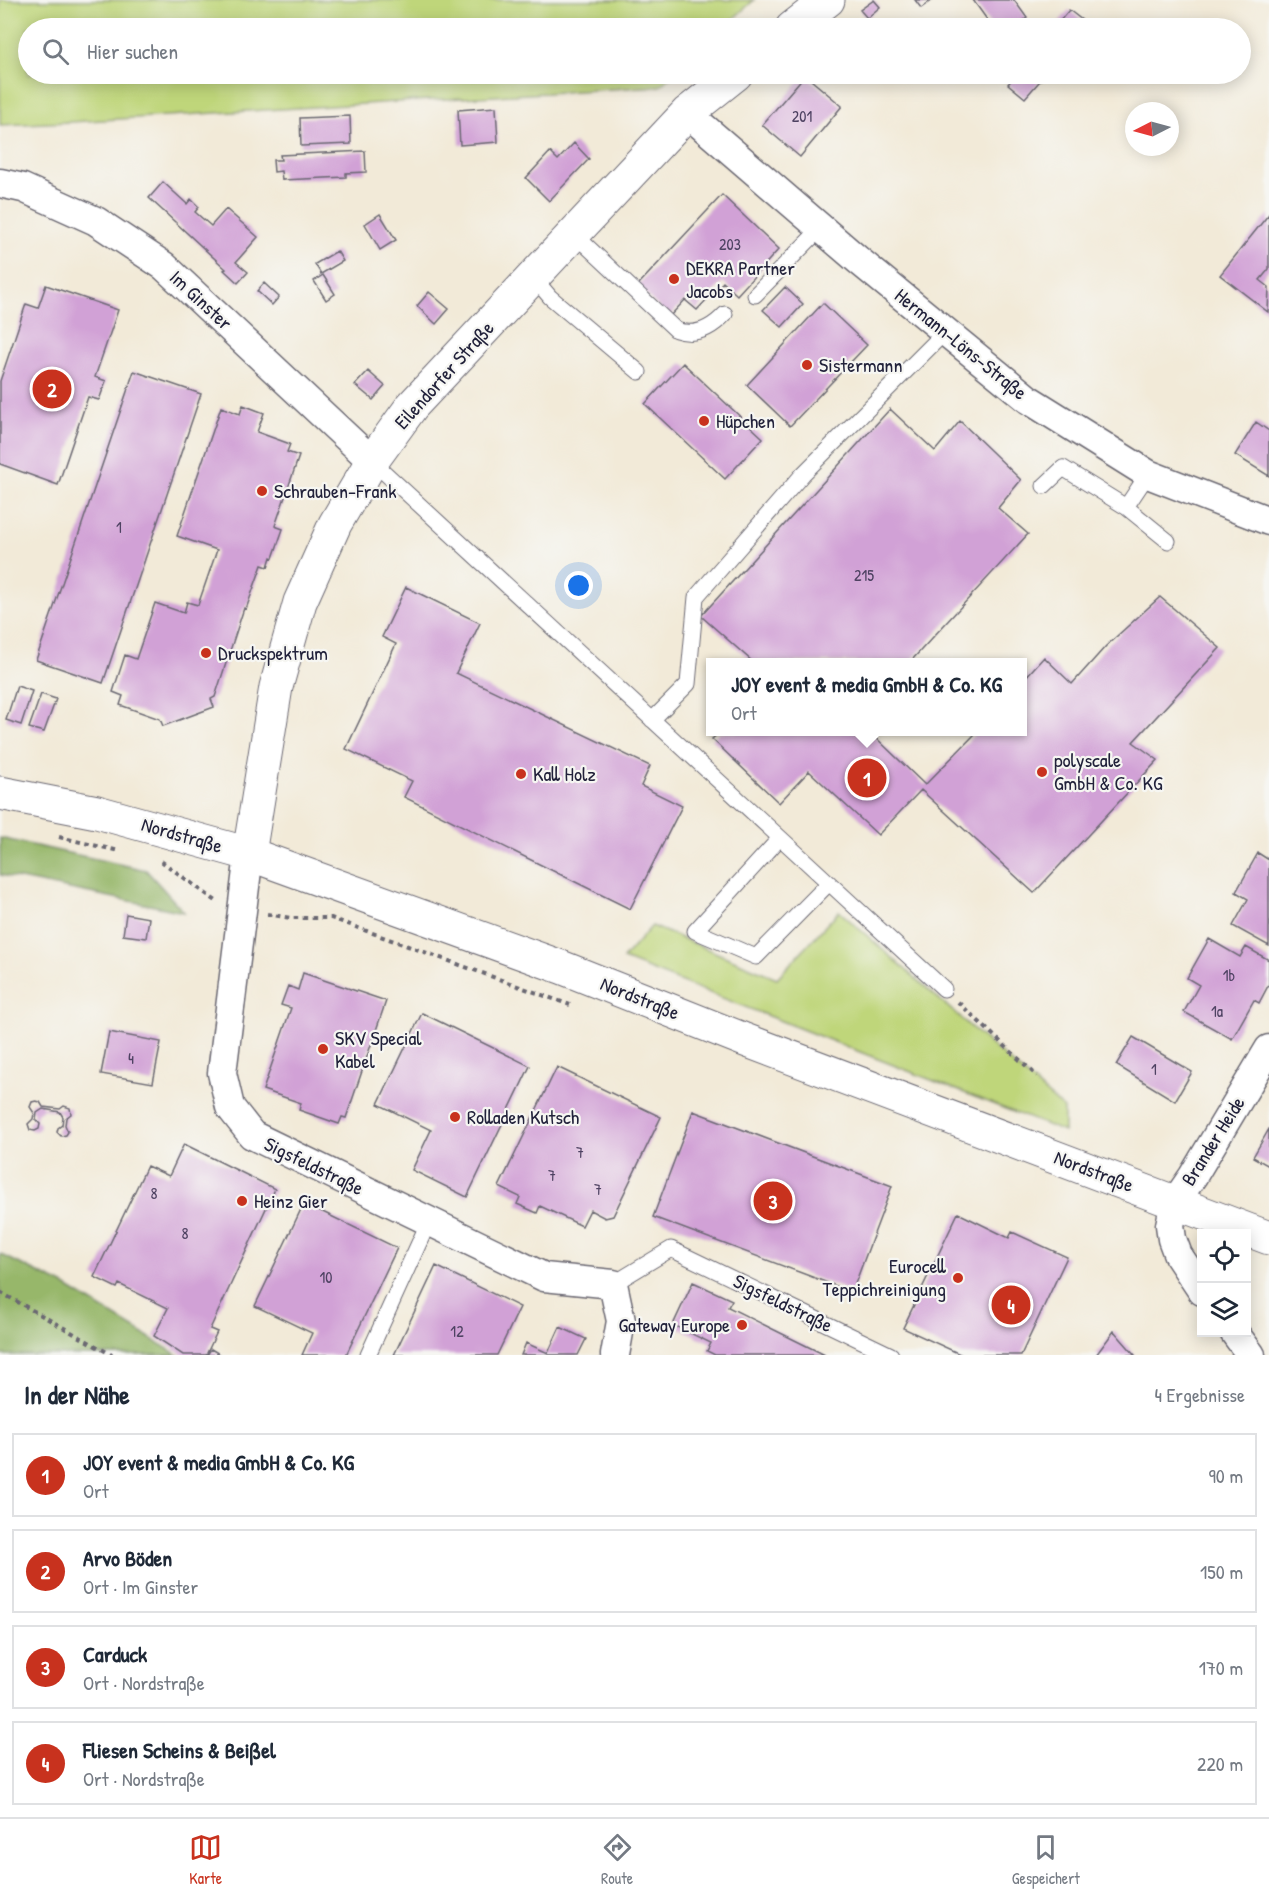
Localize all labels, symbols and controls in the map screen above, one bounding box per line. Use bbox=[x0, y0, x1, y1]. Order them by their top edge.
search box bbox=[18, 18, 1251, 84]
icon: search bbox=[39, 35, 72, 68]
text: Hier suchen bbox=[87, 36, 178, 66]
north arrow bbox=[1125, 102, 1179, 156]
house number: 201 bbox=[792, 105, 812, 127]
house number: 203 bbox=[719, 233, 741, 255]
place label: DEKRA Partner Jacobs bbox=[686, 254, 795, 304]
street label: Im Ginster bbox=[164, 264, 239, 336]
marker: DEKRA Partner Jacobs bbox=[667, 272, 681, 286]
street label: Hermann-Löns-Straße bbox=[889, 282, 1033, 405]
street label: Eilendorfer Straße bbox=[388, 315, 499, 435]
place label: Sistermann bbox=[819, 351, 902, 378]
marker: Sistermann bbox=[800, 358, 814, 372]
pin: 2 bbox=[32, 366, 72, 412]
place label: Hüpchen bbox=[716, 407, 775, 434]
marker: Hüpchen bbox=[697, 414, 711, 428]
place label: Schrauben-Frank bbox=[274, 477, 397, 504]
marker: Schrauben-Frank bbox=[255, 484, 269, 498]
house number: 1 bbox=[116, 516, 122, 538]
house number: 215 bbox=[854, 564, 874, 586]
your location bbox=[564, 571, 593, 600]
place label: Druckspektrum bbox=[218, 639, 328, 666]
marker: Druckspektrum bbox=[199, 646, 213, 660]
popup bbox=[706, 658, 1027, 736]
text: JOY event & media GmbH & Co. KG bbox=[731, 669, 1002, 699]
text: Ort bbox=[731, 699, 757, 726]
place label: polyscale GmbH & Co. KG bbox=[1054, 746, 1163, 796]
pin: 1 bbox=[848, 756, 886, 800]
place label: Kall Holz bbox=[533, 760, 596, 787]
marker: polyscale GmbH & Co. KG bbox=[1035, 765, 1049, 779]
marker: Kall Holz bbox=[514, 767, 528, 781]
street label: Nordstraße bbox=[139, 810, 226, 859]
house number: 1b bbox=[1223, 964, 1235, 986]
street label: Nordstraße bbox=[597, 969, 684, 1026]
house number: 1a bbox=[1211, 1000, 1223, 1022]
place label: SKV Special Kabel bbox=[335, 1024, 422, 1074]
marker: SKV Special Kabel bbox=[316, 1042, 330, 1056]
house number: 4 bbox=[128, 1047, 134, 1069]
house number: 1 bbox=[1151, 1058, 1157, 1080]
street label: Brander Heide bbox=[1175, 1091, 1251, 1190]
place label: Rolladen Kutsch bbox=[467, 1103, 579, 1130]
marker: Rolladen Kutsch bbox=[448, 1110, 462, 1124]
street label: Sigsfeldstraße bbox=[260, 1130, 368, 1201]
house number: 7 bbox=[576, 1141, 584, 1163]
street label: Nordstraße bbox=[1051, 1143, 1138, 1198]
house number: 7 bbox=[548, 1164, 556, 1186]
house number: 7 bbox=[594, 1178, 602, 1200]
pin: 3 bbox=[754, 1178, 792, 1224]
house number: 8 bbox=[151, 1182, 158, 1204]
place label: Heinz Gier bbox=[254, 1187, 328, 1214]
marker: Heinz Gier bbox=[235, 1194, 249, 1208]
house number: 8 bbox=[182, 1222, 189, 1244]
map controls bbox=[1197, 1229, 1251, 1337]
button: locate bbox=[1197, 1229, 1251, 1283]
place label: Eurocell Teppichreinigung bbox=[822, 1252, 946, 1302]
house number: 10 bbox=[320, 1266, 332, 1288]
street label: Sigsfeldstraße bbox=[729, 1267, 837, 1338]
marker: Eurocell Teppichreinigung bbox=[951, 1271, 965, 1285]
pin: 4 bbox=[992, 1282, 1030, 1328]
button: layers bbox=[1197, 1283, 1251, 1337]
place label: Gateway Europe bbox=[618, 1311, 730, 1338]
marker: Gateway Europe bbox=[735, 1318, 749, 1332]
house number: 12 bbox=[450, 1320, 464, 1342]
text: In der Nähe bbox=[24, 1377, 130, 1412]
text: 4 Ergebnisse bbox=[1154, 1381, 1245, 1408]
text: JOY event & media GmbH & Co. KG bbox=[83, 1447, 354, 1477]
text: 1 bbox=[42, 1462, 49, 1489]
text: 90 m bbox=[1209, 1462, 1243, 1489]
text: Ort bbox=[83, 1477, 109, 1504]
text: Arvo Böden bbox=[83, 1543, 172, 1573]
text: 2 bbox=[41, 1558, 50, 1585]
text: 150 m bbox=[1200, 1558, 1243, 1585]
text: Ort · Im Ginster bbox=[83, 1573, 198, 1600]
text: Carduck bbox=[83, 1639, 147, 1669]
text: 3 bbox=[41, 1654, 50, 1681]
text: 170 m bbox=[1199, 1654, 1243, 1681]
text: Ort · Nordstraße bbox=[83, 1669, 205, 1696]
text: Fliesen Scheins & Beißel bbox=[83, 1735, 276, 1765]
text: 4 bbox=[42, 1750, 49, 1777]
text: 220 m bbox=[1197, 1750, 1243, 1777]
text: Ort · Nordstraße bbox=[83, 1765, 205, 1792]
tab: Karte bbox=[189, 1831, 222, 1889]
tab: Route bbox=[601, 1831, 634, 1889]
tab: Gespeichert bbox=[1012, 1831, 1080, 1889]

